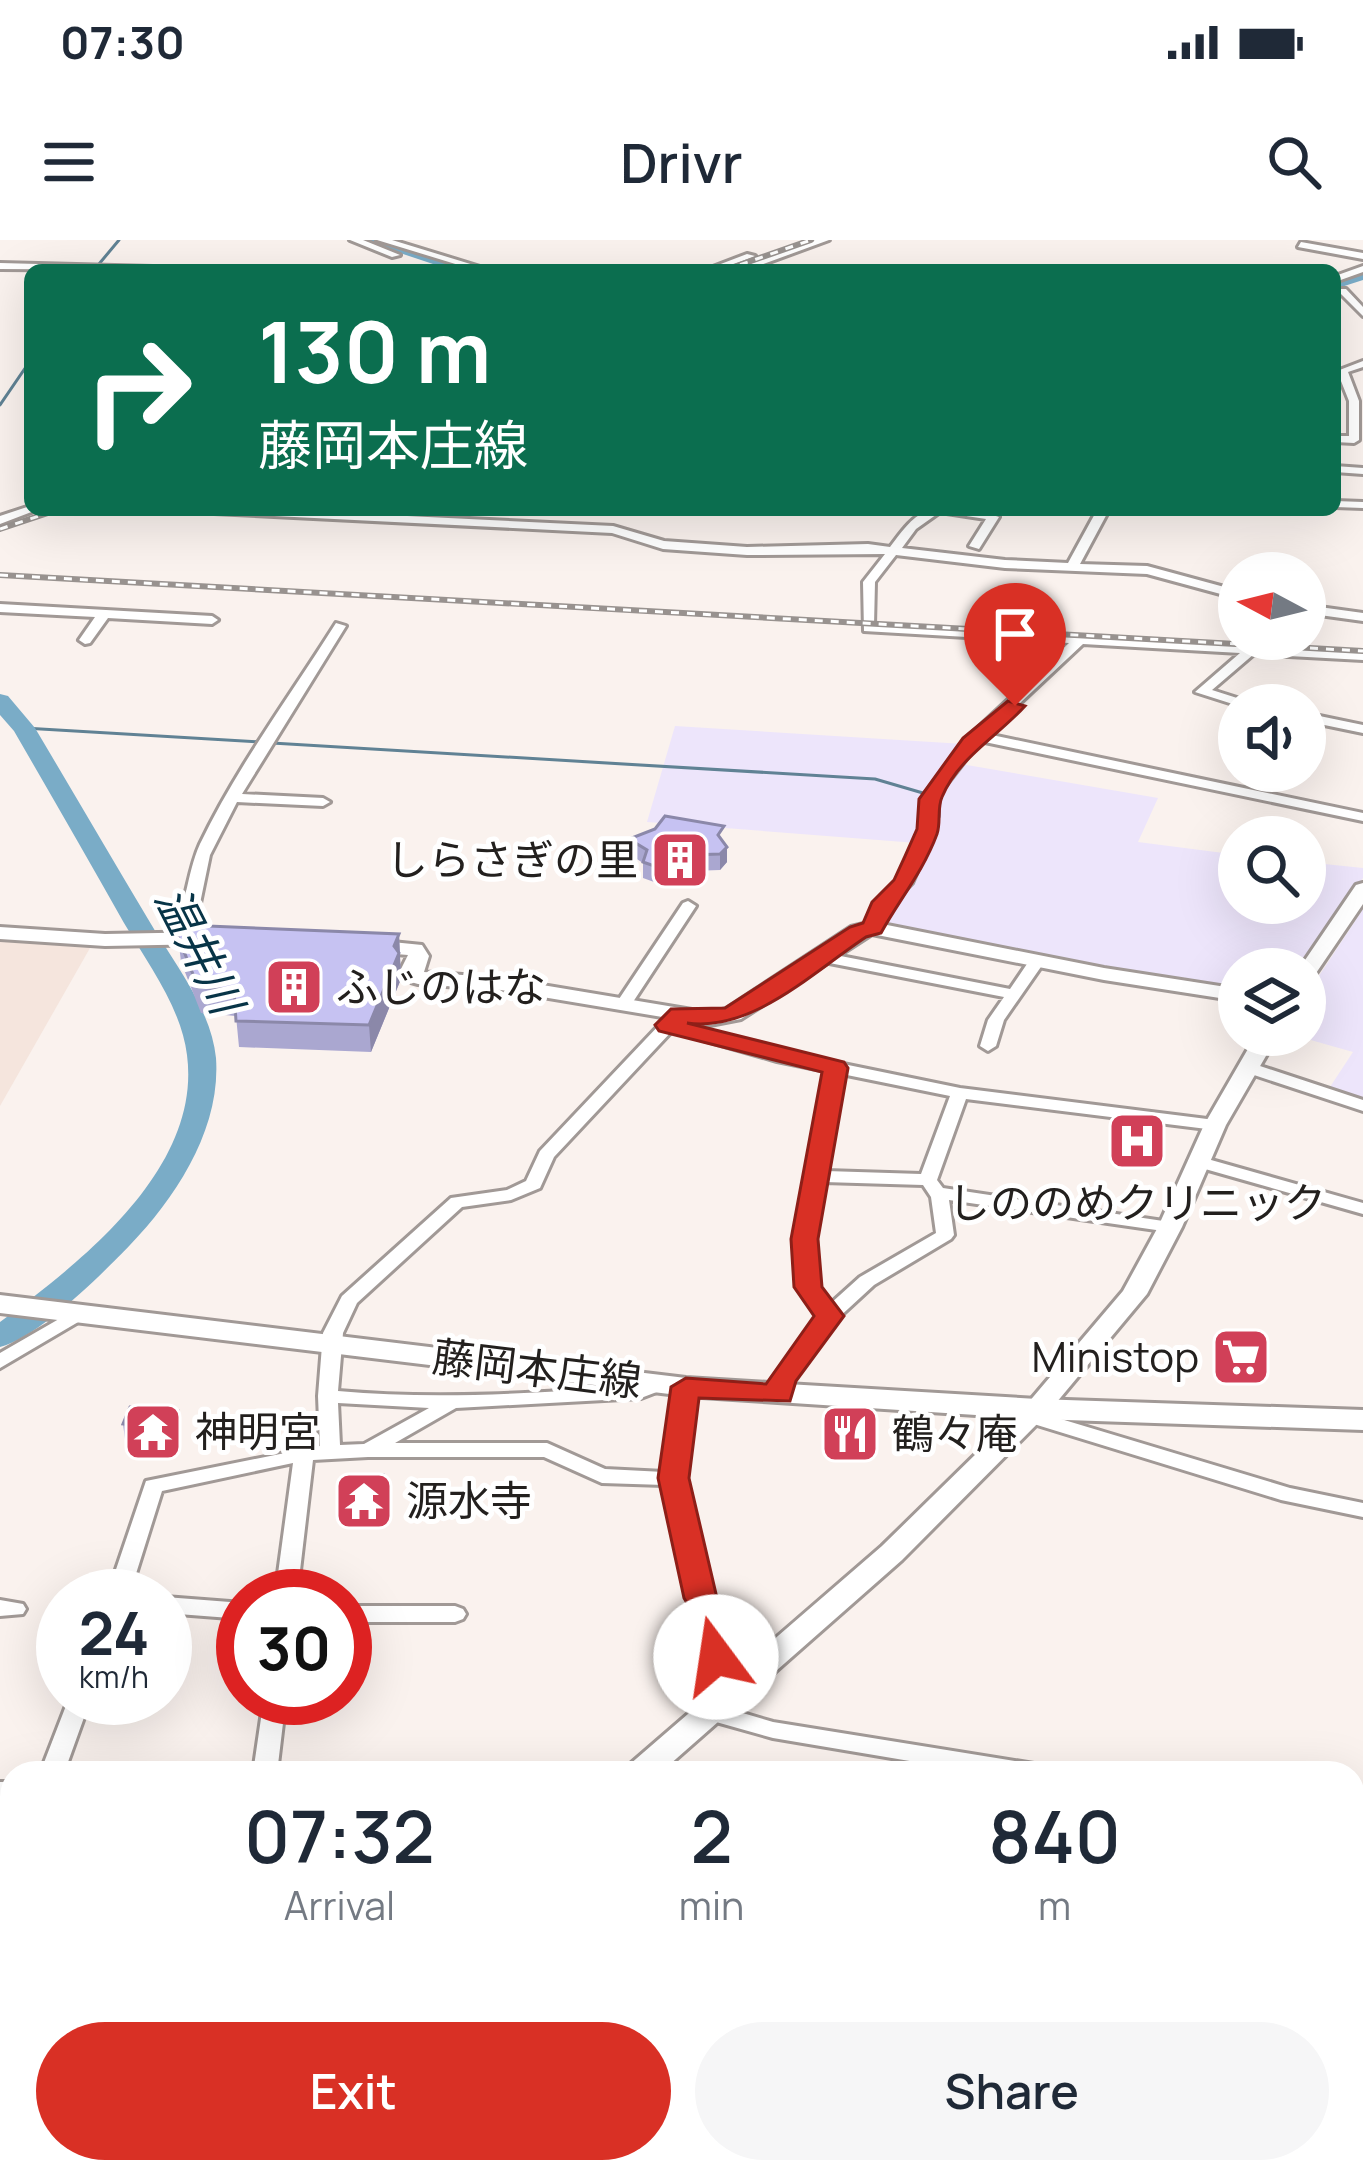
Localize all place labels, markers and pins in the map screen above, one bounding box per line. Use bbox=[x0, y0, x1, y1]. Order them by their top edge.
pin bbox=[964, 583, 1066, 706]
building icon: しらさぎの里 bbox=[649, 829, 711, 891]
place label: しらさぎの里 bbox=[386, 830, 638, 888]
building icon: ふじのはな bbox=[263, 956, 325, 1018]
place label: ふじのはな bbox=[336, 957, 546, 1015]
hospital icon: しののめクリニック bbox=[1106, 1110, 1168, 1172]
place label: しののめクリニック bbox=[948, 1173, 1326, 1231]
supermarket icon: Ministop bbox=[1210, 1326, 1272, 1388]
place label: Ministop bbox=[1031, 1327, 1199, 1385]
temple icon: 神明宮 bbox=[122, 1401, 184, 1463]
place label: 神明宮 bbox=[195, 1402, 321, 1460]
restaurant icon: 鶴々庵 bbox=[819, 1403, 881, 1465]
place label: 鶴々庵 bbox=[892, 1404, 1018, 1462]
temple icon: 源水寺 bbox=[333, 1470, 395, 1532]
place label: 源水寺 bbox=[406, 1471, 532, 1529]

